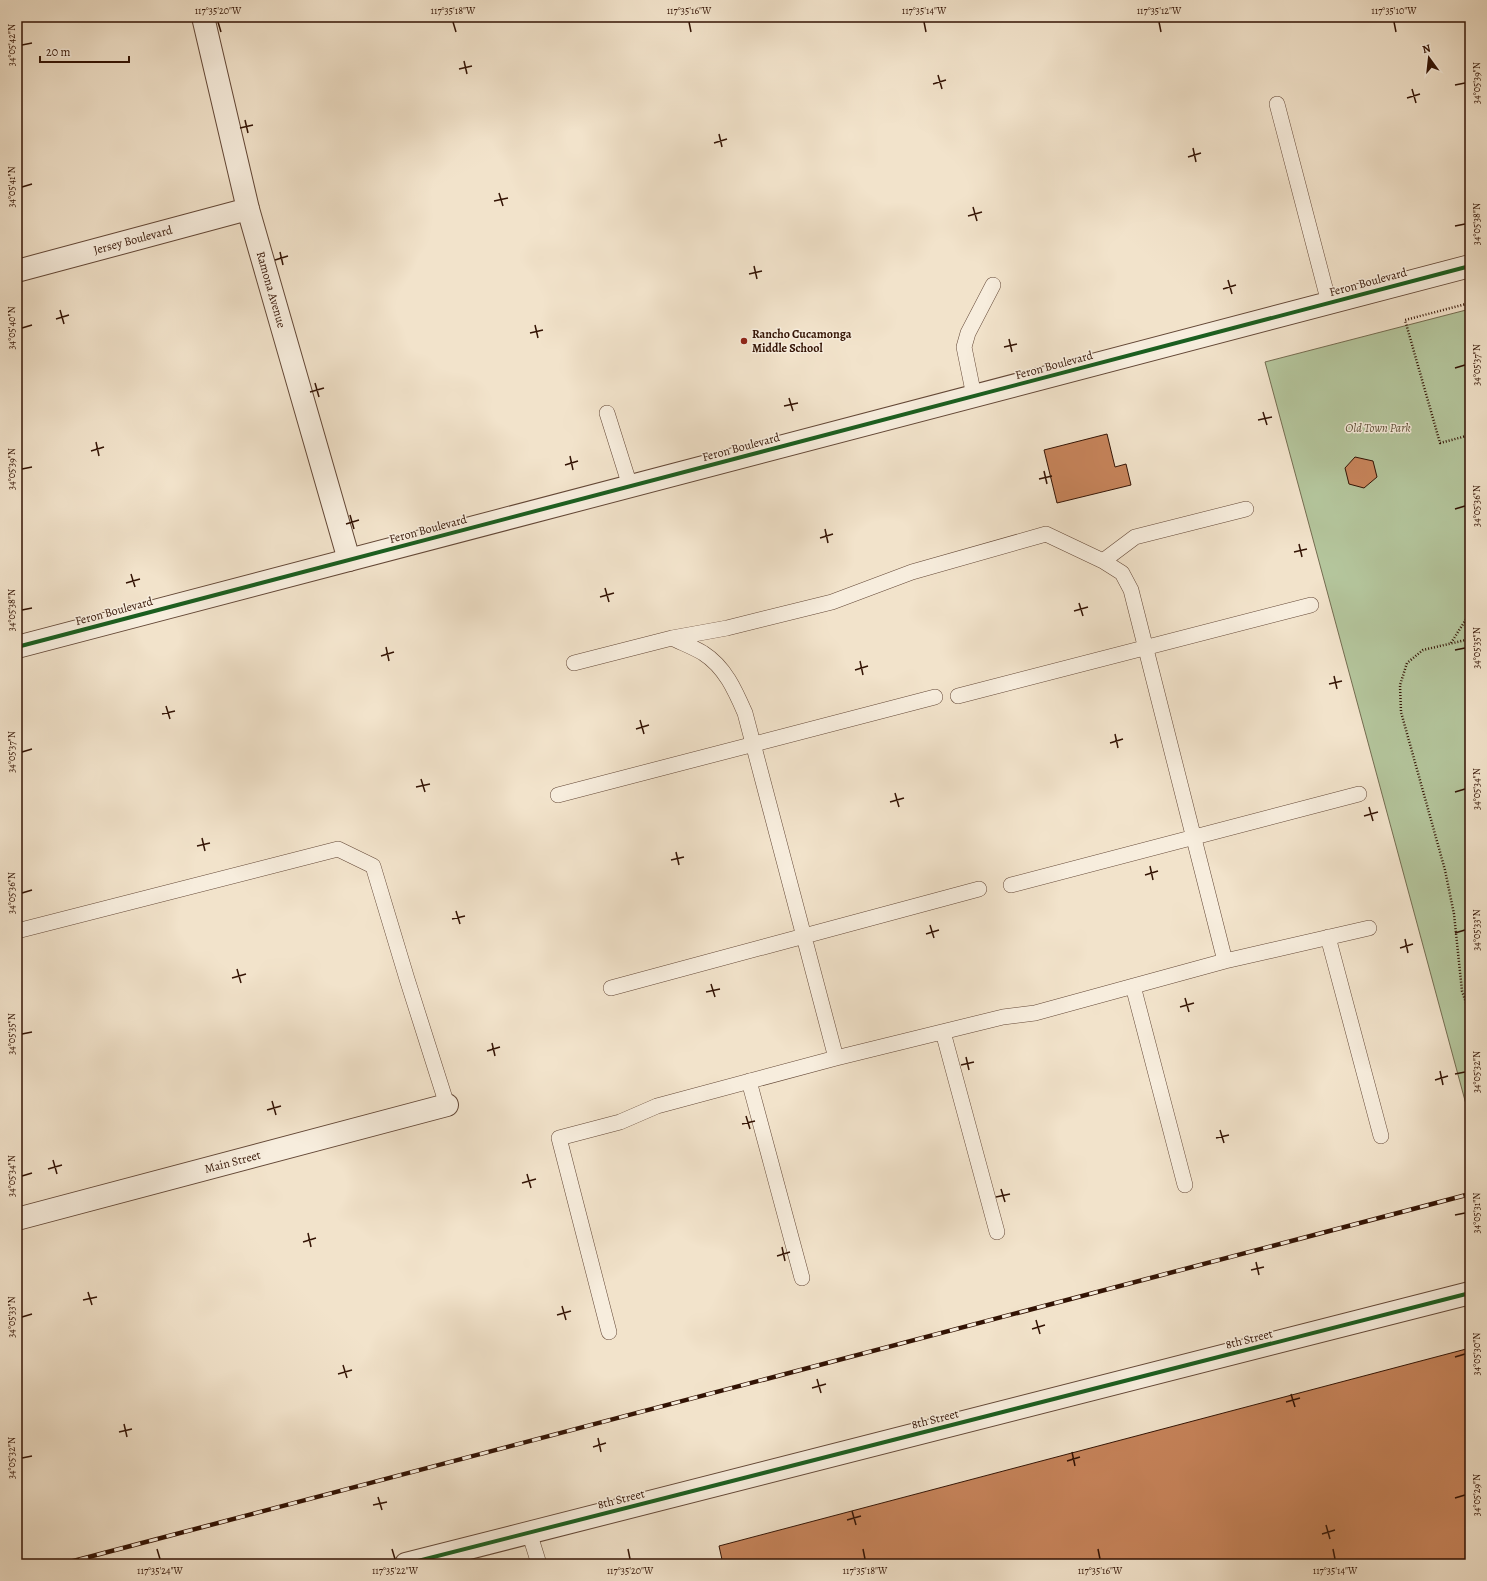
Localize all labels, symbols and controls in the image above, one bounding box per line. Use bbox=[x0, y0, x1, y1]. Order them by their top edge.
text: 117°35'20"W bbox=[195, 4, 242, 17]
text: 117°35'18"W bbox=[431, 4, 476, 17]
text: 117°35'16"W bbox=[667, 4, 712, 17]
text: 117°35'14"W bbox=[902, 4, 947, 17]
text: 117°35'12"W bbox=[1137, 4, 1182, 17]
text: 117°35'10"W bbox=[1371, 4, 1417, 17]
text: 34°05'42"N bbox=[5, 24, 18, 66]
scale bar bbox=[40, 38, 129, 64]
north arrow bbox=[1409, 38, 1449, 78]
text: N bbox=[1421, 41, 1432, 57]
text: 20 m bbox=[46, 44, 70, 60]
text: 34°05'39"N bbox=[1470, 62, 1483, 104]
text: 34°05'41"N bbox=[5, 166, 18, 208]
text: 34°05'38"N bbox=[1470, 203, 1483, 245]
street label: Jersey Boulevard bbox=[92, 222, 175, 258]
street label: Ramona Avenue bbox=[253, 249, 290, 330]
street label: Feron Boulevard bbox=[1327, 264, 1409, 300]
text: 34°05'40"N bbox=[5, 306, 18, 350]
place label: Rancho Cucamonga Middle School bbox=[752, 326, 852, 356]
marker: Rancho Cucamonga Middle School bbox=[739, 336, 749, 346]
text: 34°05'37"N bbox=[1470, 344, 1483, 386]
street label: Feron Boulevard bbox=[1013, 347, 1095, 383]
park label: Old Town Park bbox=[1345, 420, 1411, 436]
street label: Feron Boulevard bbox=[700, 429, 782, 465]
text: 34°05'39"N bbox=[5, 448, 18, 490]
text: 34°05'36"N bbox=[1470, 485, 1483, 527]
street label: Feron Boulevard bbox=[387, 511, 469, 547]
text: 34°05'38"N bbox=[5, 589, 18, 631]
street label: Feron Boulevard bbox=[73, 593, 155, 629]
text: 34°05'35"N bbox=[1470, 627, 1483, 669]
text: 34°05'37"N bbox=[5, 731, 18, 773]
text: 34°05'34"N bbox=[1470, 768, 1483, 810]
text: 34°05'36"N bbox=[5, 872, 18, 914]
text: 34°05'33"N bbox=[1470, 909, 1483, 951]
text: 34°05'35"N bbox=[5, 1013, 18, 1055]
text: 34°05'32"N bbox=[1470, 1051, 1483, 1093]
street label: Main Street bbox=[203, 1147, 262, 1177]
text: 34°05'34"N bbox=[5, 1155, 18, 1197]
text: 34°05'31"N bbox=[1470, 1193, 1483, 1233]
text: 34°05'33"N bbox=[5, 1296, 18, 1338]
street label: 8th Street bbox=[1224, 1325, 1274, 1353]
text: 34°05'30"N bbox=[1470, 1333, 1483, 1375]
street label: 8th Street bbox=[910, 1405, 960, 1433]
text: 34°05'32"N bbox=[5, 1437, 18, 1479]
text: 34°05'29"N bbox=[1470, 1474, 1483, 1516]
street label: 8th Street bbox=[596, 1485, 646, 1513]
text: 117°35'24"W bbox=[137, 1564, 184, 1577]
text: 117°35'22"W bbox=[372, 1564, 419, 1577]
text: 117°35'20"W bbox=[607, 1564, 654, 1577]
text: 117°35'18"W bbox=[843, 1564, 888, 1577]
text: 117°35'16"W bbox=[1078, 1564, 1123, 1577]
text: 117°35'14"W bbox=[1313, 1564, 1358, 1577]

